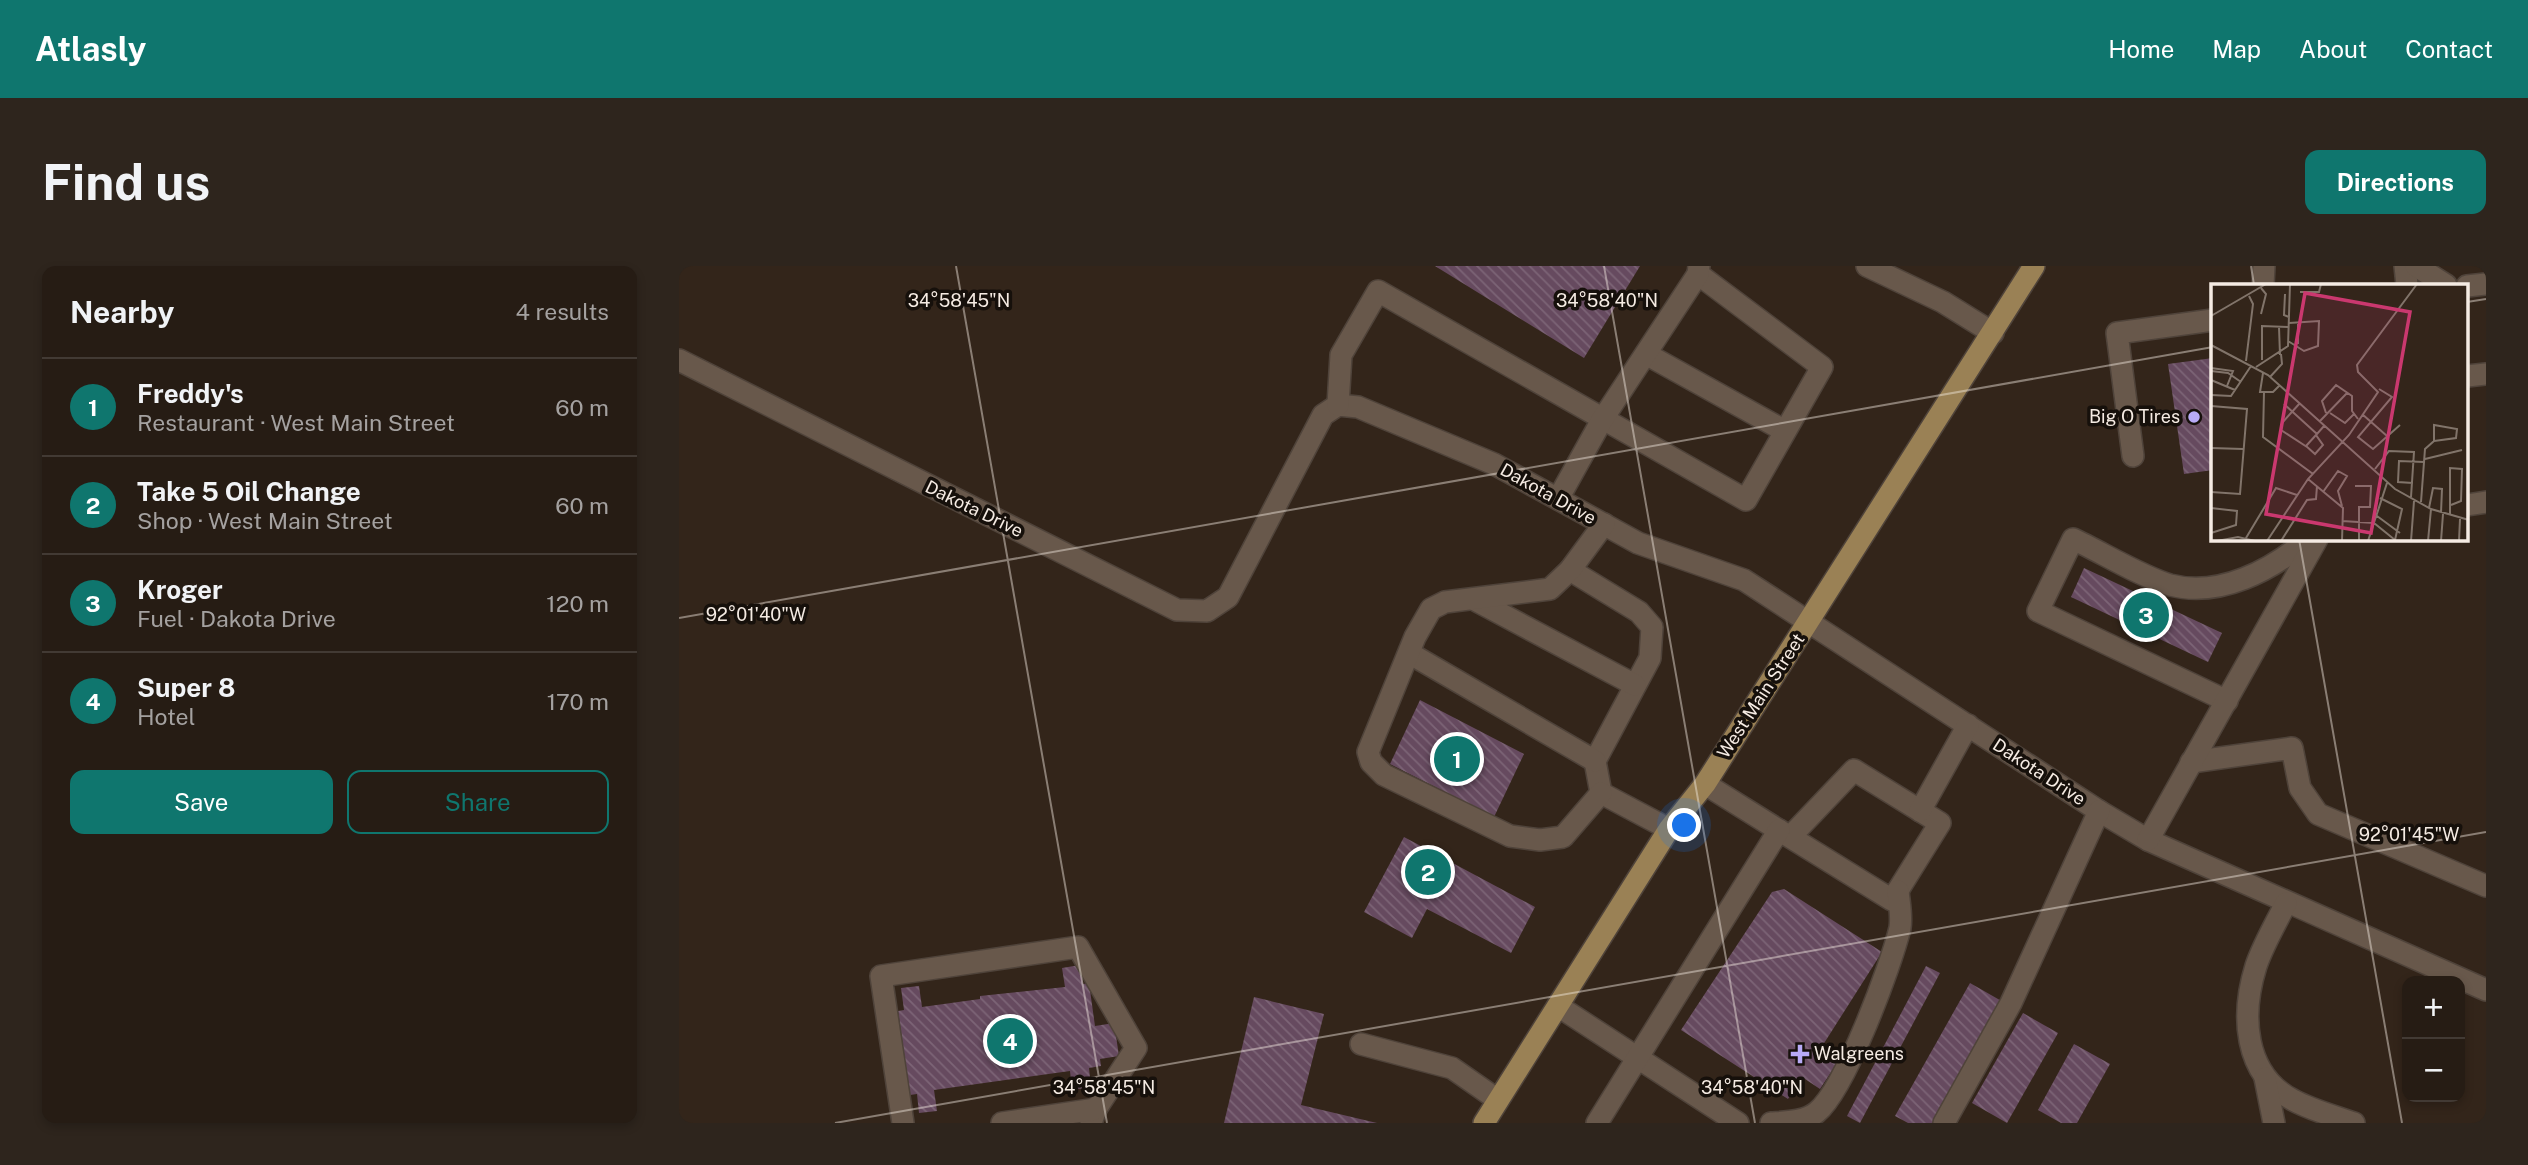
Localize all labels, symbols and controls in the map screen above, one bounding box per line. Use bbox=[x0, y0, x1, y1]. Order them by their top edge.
text: Atlasly bbox=[35, 30, 146, 68]
text: Home bbox=[2108, 35, 2174, 63]
text: Map bbox=[2212, 35, 2261, 63]
text: About bbox=[2299, 35, 2367, 63]
text: Contact bbox=[2405, 35, 2493, 63]
button: Directions bbox=[2305, 150, 2486, 214]
text: Find us bbox=[42, 153, 210, 211]
inset map bbox=[2211, 284, 2469, 541]
text: 34°58'45"N bbox=[908, 290, 1010, 311]
text: 34°58'40"N bbox=[1556, 290, 1658, 311]
text: Nearby bbox=[70, 294, 174, 330]
text: 4 results bbox=[515, 298, 609, 325]
text: Freddy's bbox=[137, 378, 244, 409]
text: 1 bbox=[88, 394, 98, 421]
text: 60 m bbox=[555, 394, 609, 421]
place label: Big O Tires bbox=[2089, 406, 2180, 427]
text: Restaurant · West Main Street bbox=[137, 409, 455, 436]
marker: Big O Tires bbox=[2186, 409, 2202, 425]
street label: Dakota Drive bbox=[1497, 459, 1600, 528]
text: Take 5 Oil Change bbox=[137, 476, 361, 507]
street label: Dakota Drive bbox=[922, 476, 1027, 541]
text: 2 bbox=[86, 492, 100, 519]
text: 60 m bbox=[555, 492, 609, 519]
text: Shop · West Main Street bbox=[137, 507, 393, 534]
text: Kroger bbox=[137, 574, 223, 605]
pin: 3 bbox=[2123, 589, 2169, 641]
text: 3 bbox=[85, 590, 101, 617]
text: 120 m bbox=[546, 590, 609, 617]
text: 92°01'40"W bbox=[706, 604, 806, 625]
text: Fuel · Dakota Drive bbox=[137, 605, 336, 632]
street label: West Main Street bbox=[1712, 629, 1809, 762]
text: Super 8 bbox=[137, 672, 235, 703]
text: 4 bbox=[85, 688, 101, 715]
text: 170 m bbox=[547, 688, 609, 715]
text: Hotel bbox=[137, 703, 196, 730]
pin: 1 bbox=[1434, 733, 1480, 785]
street label: Dakota Drive bbox=[1989, 734, 2090, 809]
button: Save bbox=[70, 770, 333, 834]
button: Share bbox=[347, 770, 609, 834]
your location bbox=[1667, 808, 1701, 842]
text: 92°01'45"W bbox=[2359, 824, 2459, 845]
pin: 2 bbox=[1405, 846, 1451, 898]
map controls bbox=[2402, 976, 2465, 1102]
button: + bbox=[2402, 976, 2465, 1039]
pin: 4 bbox=[987, 1015, 1033, 1067]
button: − bbox=[2402, 1039, 2465, 1102]
place label: Walgreens bbox=[1814, 1043, 1904, 1064]
marker: Walgreens bbox=[1792, 1046, 1808, 1062]
text: 34°58'45"N bbox=[1053, 1077, 1155, 1098]
text: 34°58'40"N bbox=[1701, 1077, 1803, 1098]

